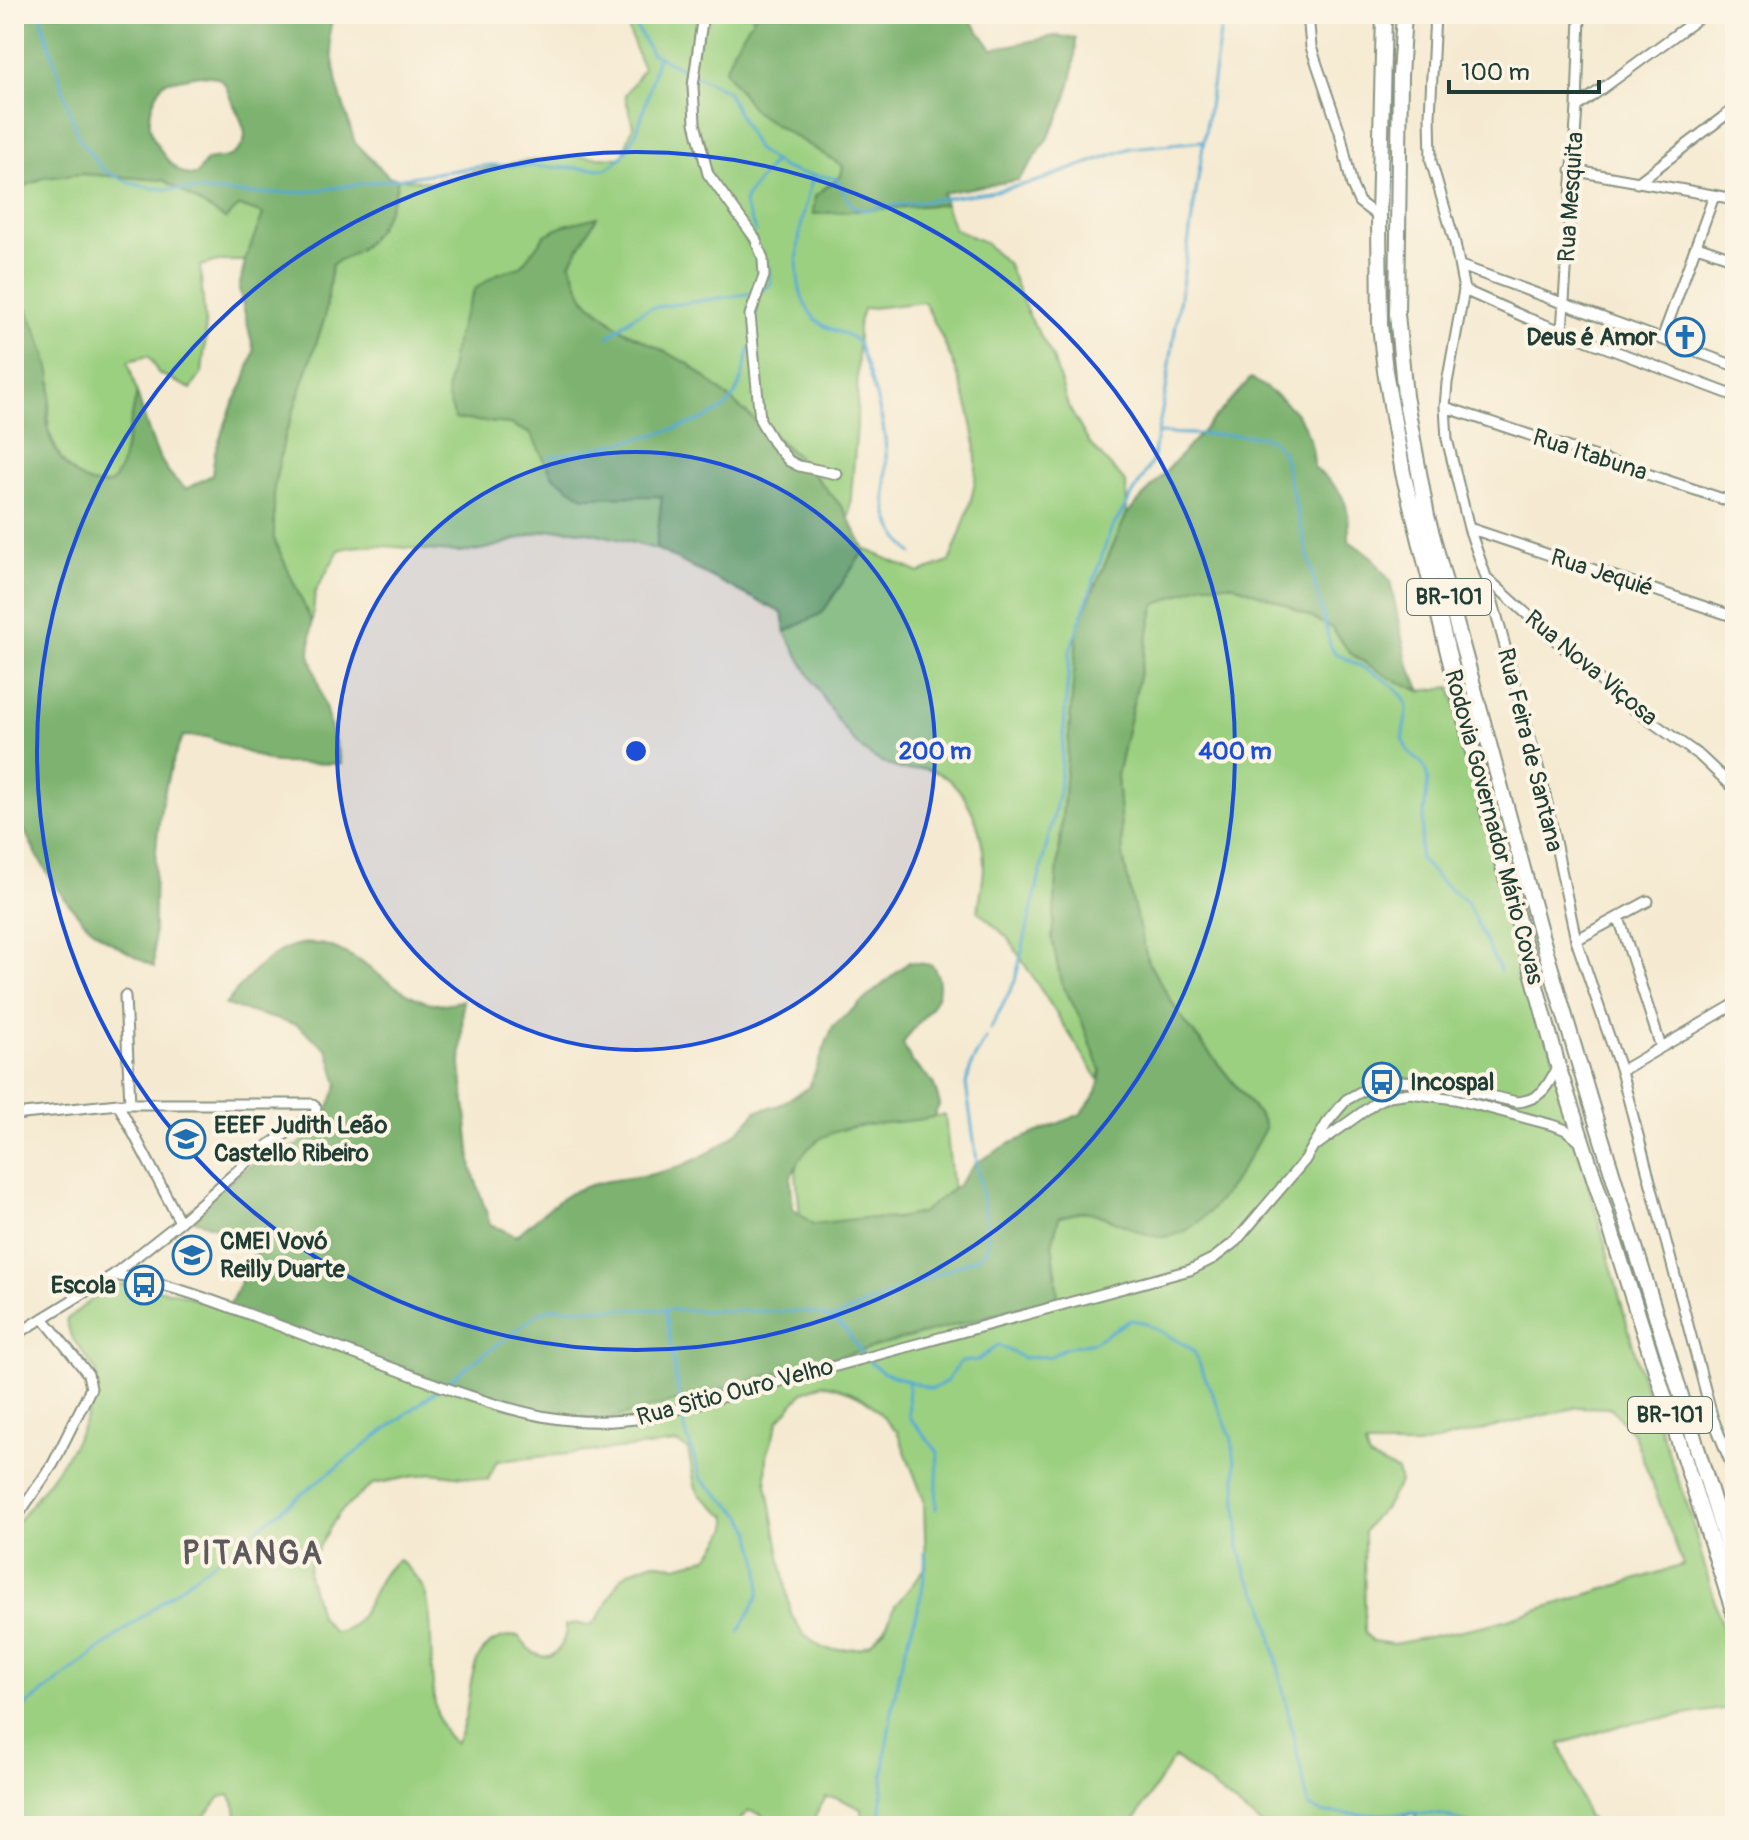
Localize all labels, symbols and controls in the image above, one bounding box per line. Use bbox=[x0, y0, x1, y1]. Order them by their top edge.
scale bar bbox=[1449, 44, 1599, 94]
text: 100 m bbox=[1461, 58, 1530, 87]
street label: Rua Mesquita bbox=[1552, 131, 1590, 263]
church icon: Deus é Amor bbox=[1664, 316, 1706, 358]
place label: Deus é Amor bbox=[1526, 323, 1657, 352]
street label: Rua Itabuna bbox=[1529, 423, 1651, 487]
street label: Rua Jequié bbox=[1547, 543, 1657, 603]
road number: BR-101 bbox=[1407, 579, 1491, 615]
street label: Rua Nova Viçosa bbox=[1519, 604, 1663, 732]
street label: Rua Feira de Santana bbox=[1491, 645, 1569, 855]
street label: Rodovia Governador Mário Covas bbox=[1438, 666, 1550, 988]
centre of rings bbox=[622, 737, 650, 765]
text: 200 m bbox=[899, 737, 971, 766]
text: 400 m bbox=[1198, 737, 1272, 766]
bus stop icon: Incospal bbox=[1361, 1061, 1403, 1103]
place label: Incospal bbox=[1410, 1068, 1494, 1097]
place label: EEEF Judith Leão Castello Ribeiro bbox=[214, 1111, 388, 1168]
school or university icon: EEEF Judith Leão Castello Ribeiro bbox=[165, 1118, 207, 1160]
place label: CMEI Vovó Reilly Duarte bbox=[220, 1227, 346, 1284]
school or university icon: CMEI Vovó Reilly Duarte bbox=[171, 1234, 213, 1276]
bus stop icon: Escola bbox=[123, 1264, 165, 1306]
place label: Escola bbox=[51, 1271, 116, 1300]
street label: Rua Sitio Ouro Velho bbox=[634, 1352, 837, 1432]
road number: BR-101 bbox=[1628, 1397, 1712, 1433]
district label: PITANGA bbox=[182, 1534, 324, 1574]

